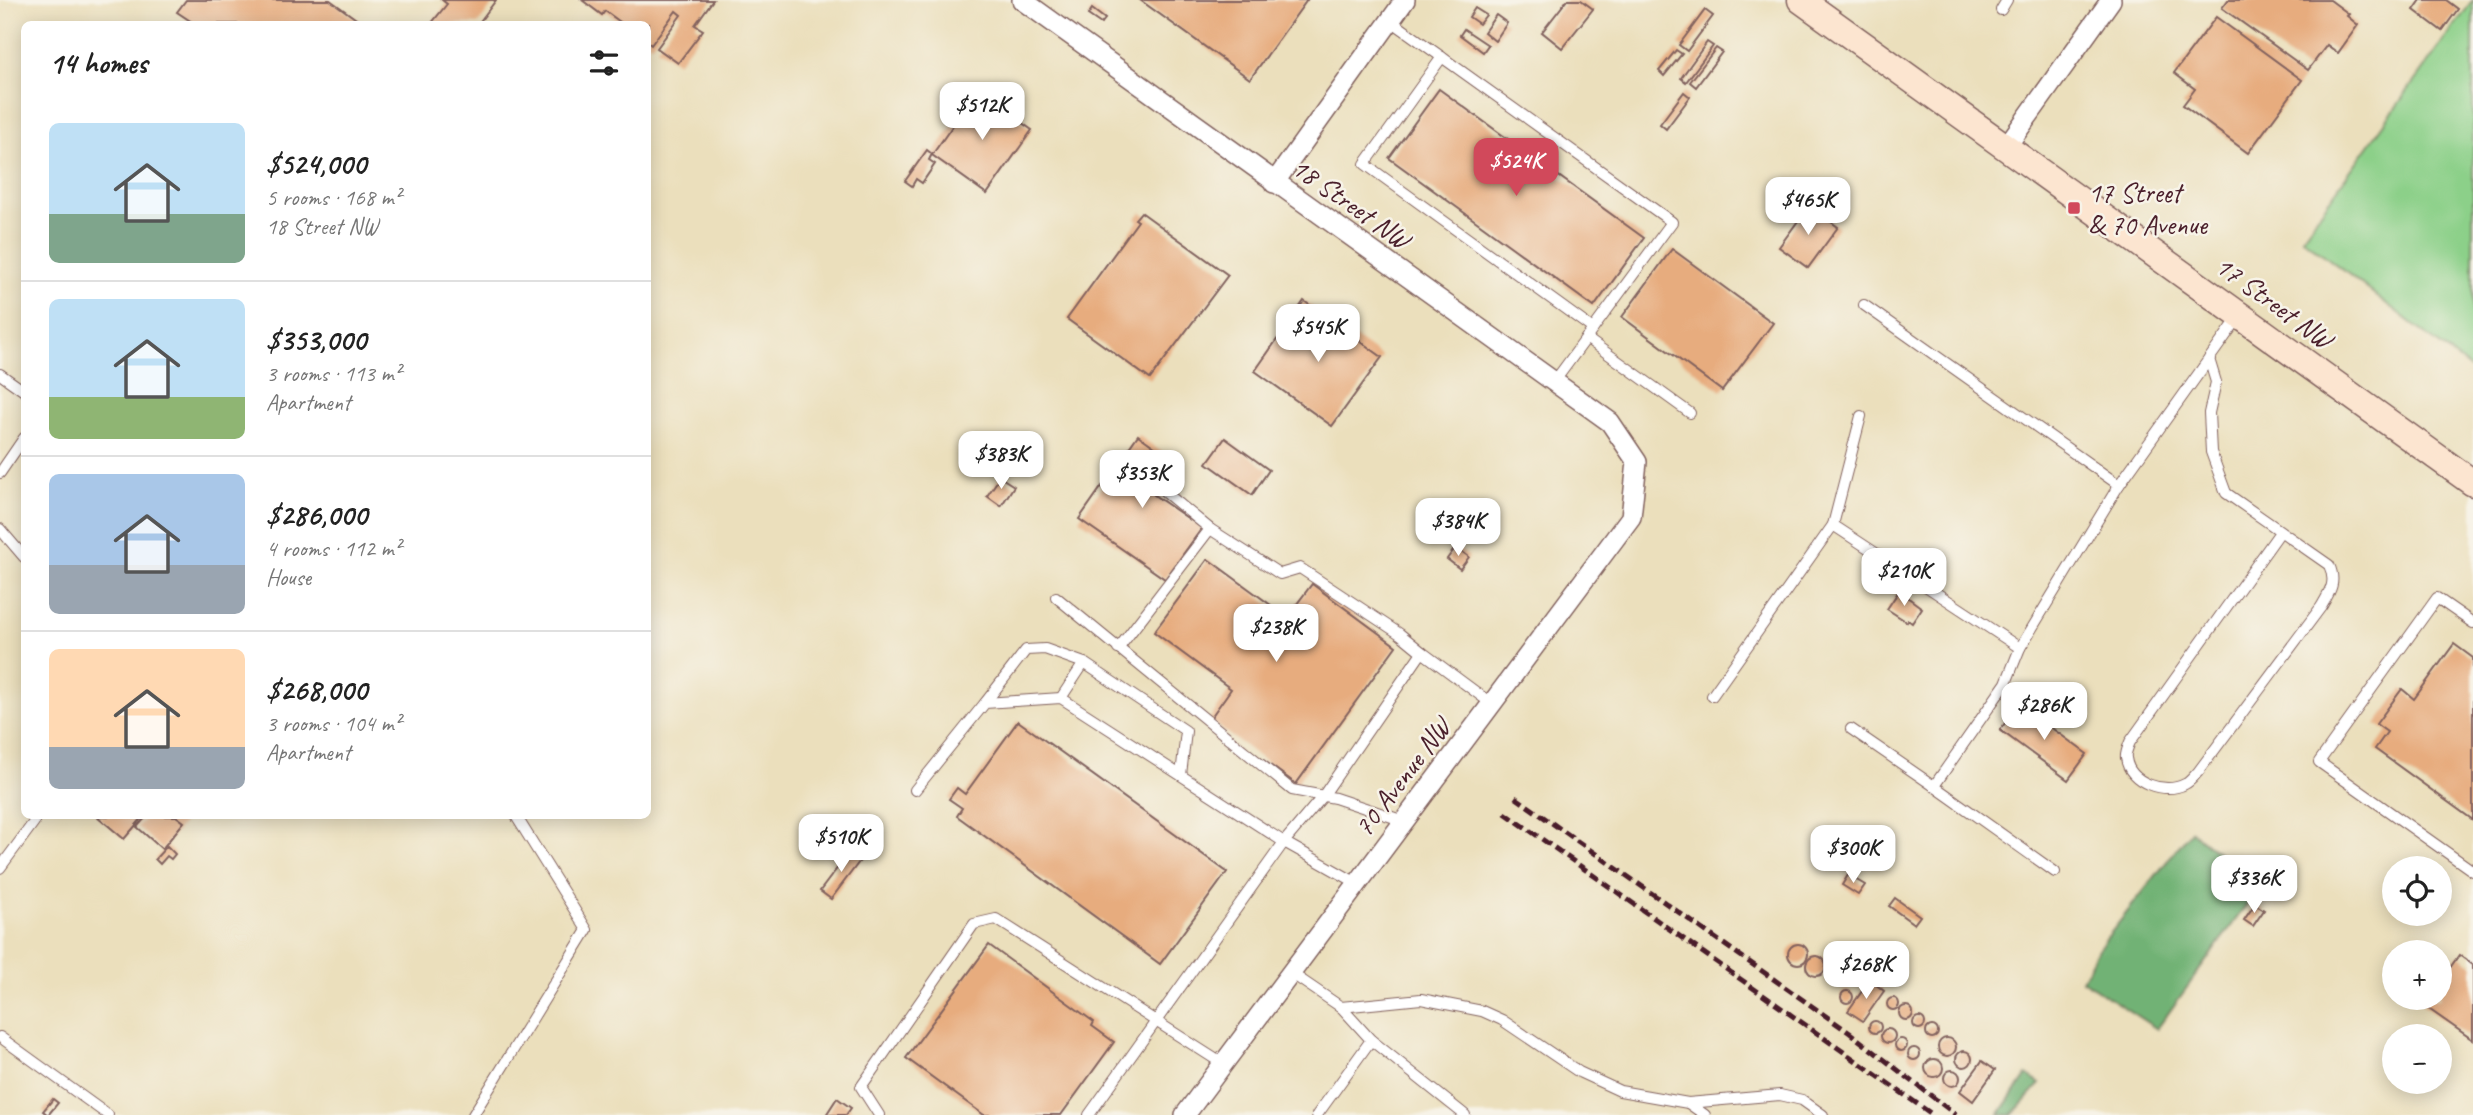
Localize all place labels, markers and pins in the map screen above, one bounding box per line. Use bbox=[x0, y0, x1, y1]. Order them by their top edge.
pin: $512K bbox=[933, 82, 1031, 142]
pin: $524K bbox=[1467, 138, 1565, 198]
place label: 17 Street & 70 Avenue bbox=[2088, 175, 2209, 242]
pin: $465K bbox=[1759, 177, 1857, 237]
marker: 17 Street & 70 Avenue bbox=[2066, 200, 2082, 216]
pin: $545K bbox=[1269, 304, 1367, 364]
pin: $383K bbox=[952, 432, 1050, 491]
pin: $353K bbox=[1093, 450, 1191, 510]
pin: $384K bbox=[1409, 498, 1507, 558]
pin: $210K bbox=[1855, 548, 1953, 608]
pin: $238K bbox=[1227, 604, 1325, 664]
pin: $286K bbox=[1995, 682, 2093, 742]
pin: $510K bbox=[792, 814, 890, 874]
pin: $300K bbox=[1804, 826, 1902, 885]
pin: $336K bbox=[2205, 856, 2303, 915]
pin: $268K bbox=[1817, 942, 1915, 1001]

